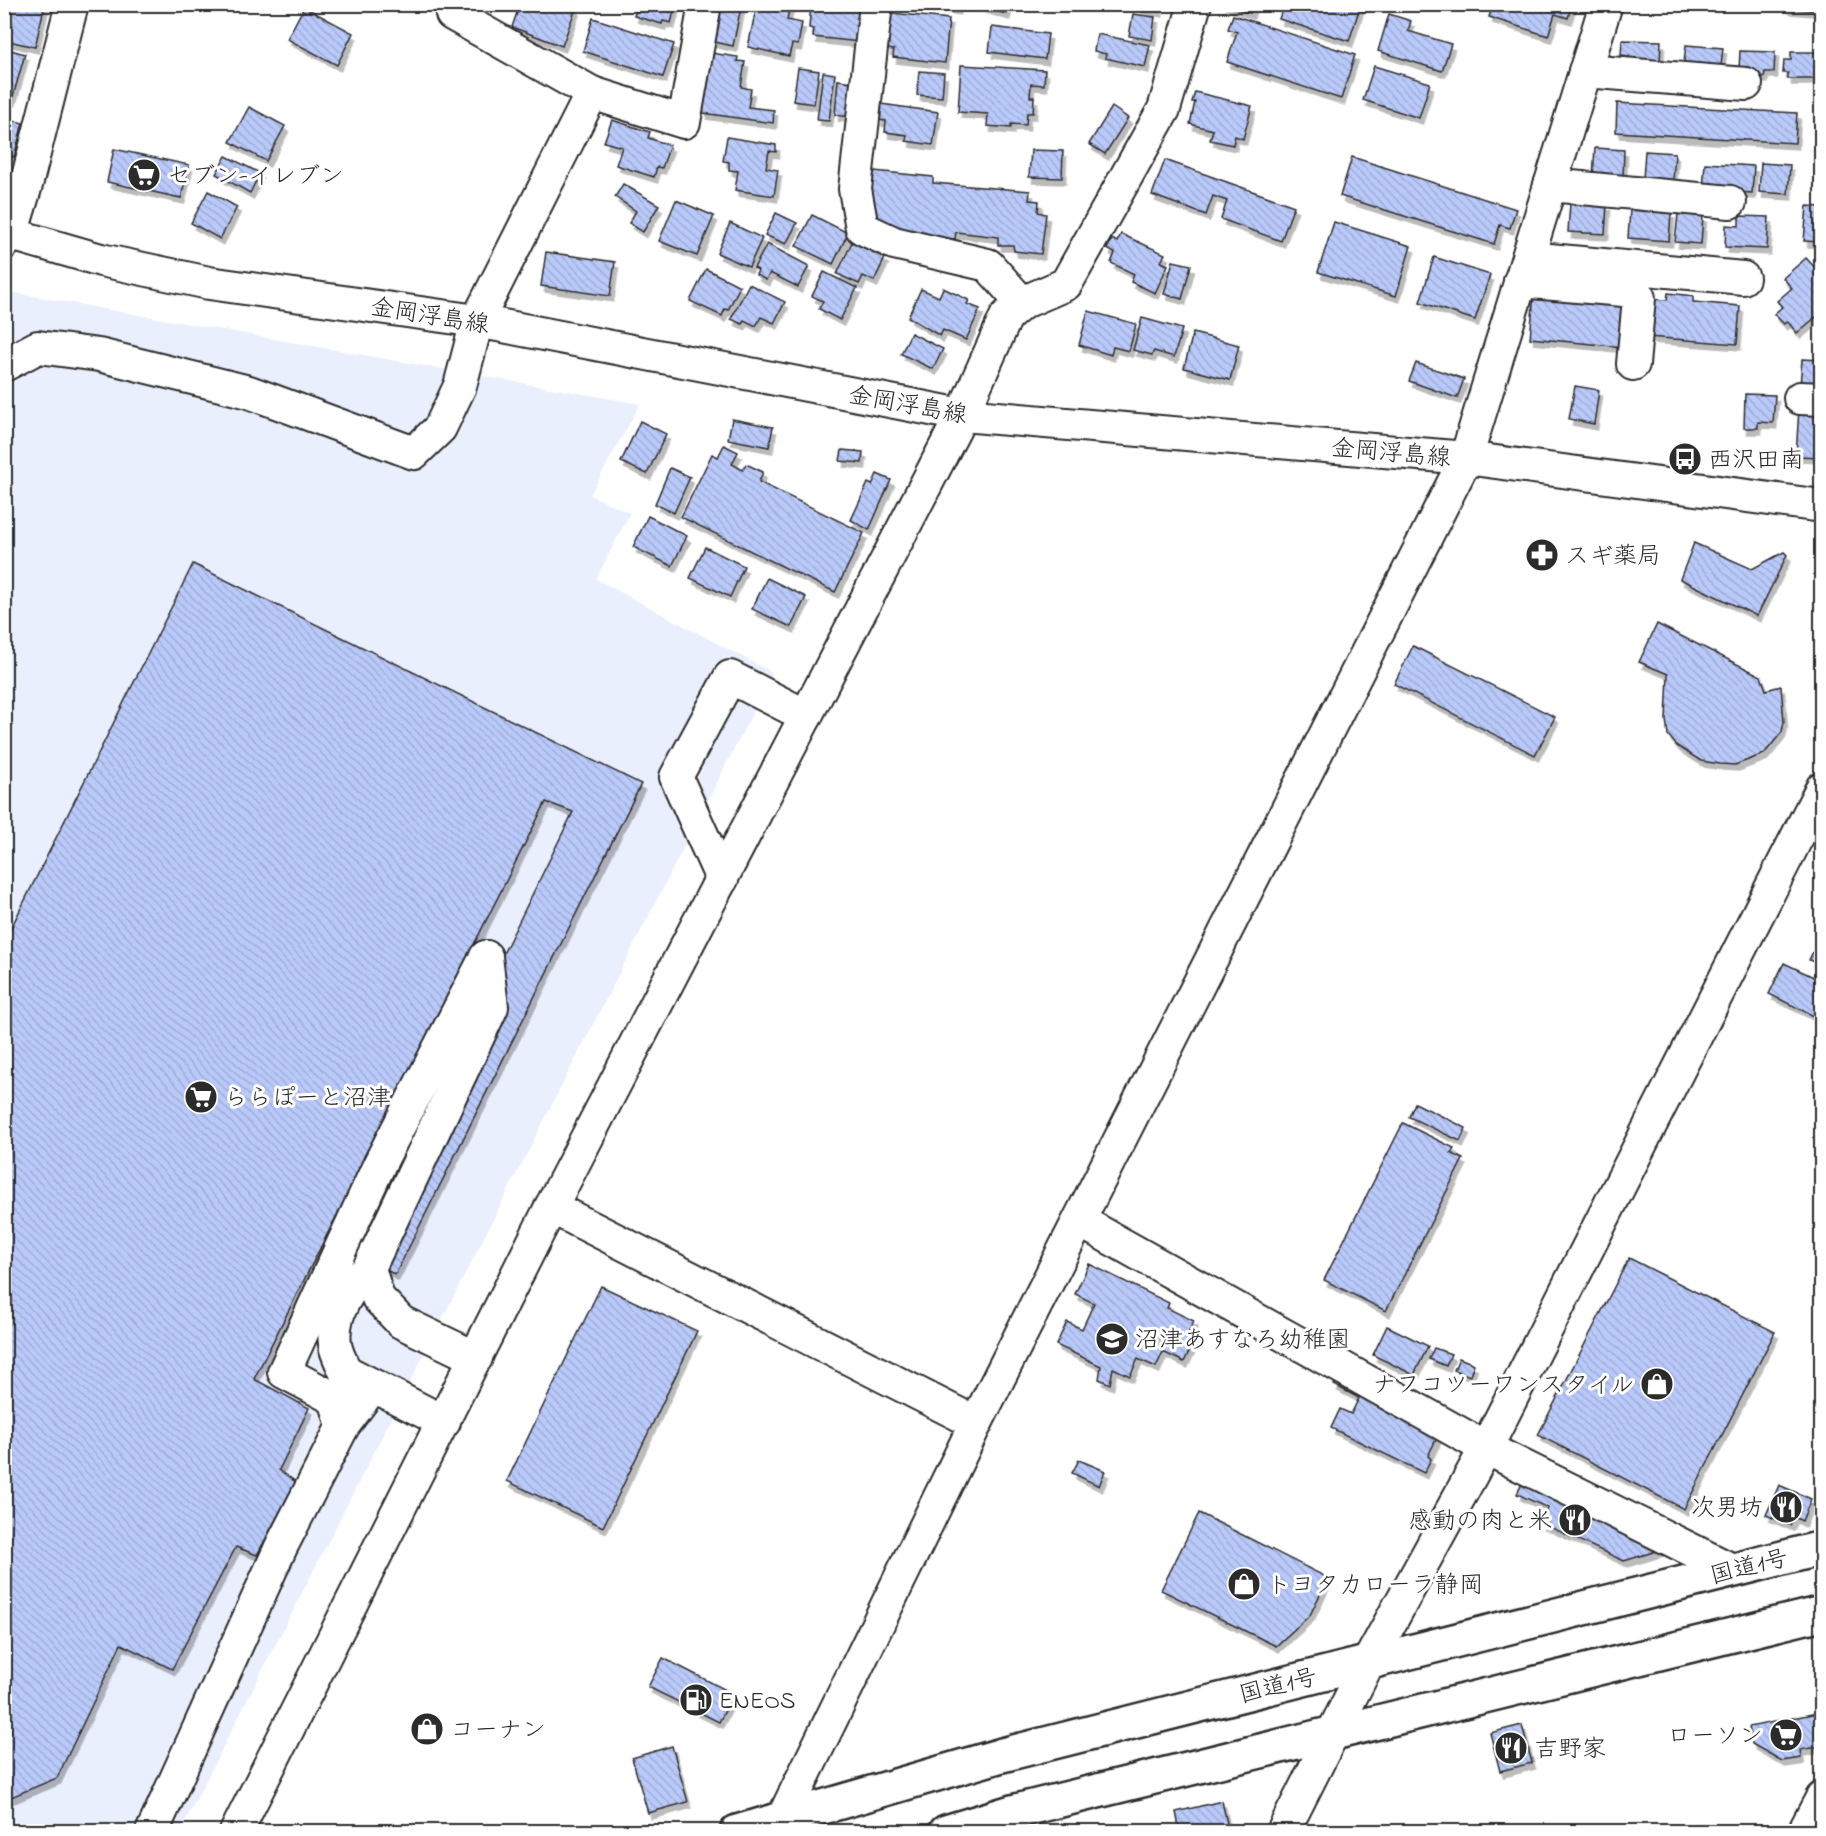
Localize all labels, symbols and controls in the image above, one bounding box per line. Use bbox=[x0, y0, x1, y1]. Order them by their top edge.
supermarket icon: セブン-イレブン bbox=[126, 157, 162, 193]
place label: セブン-イレブン bbox=[167, 160, 344, 195]
street label: 金岡浮島線 bbox=[368, 291, 492, 344]
street label: 金岡浮島線 bbox=[845, 379, 970, 434]
street label: 金岡浮島線 bbox=[1329, 432, 1452, 477]
bus stop icon: 西沢田南 bbox=[1667, 441, 1703, 477]
place label: 西沢田南 bbox=[1708, 444, 1804, 479]
pharmacy icon: スギ薬局 bbox=[1524, 537, 1560, 573]
place label: スギ薬局 bbox=[1565, 540, 1661, 575]
supermarket icon: ららぽーと沼津 bbox=[183, 1079, 219, 1115]
place label: ららぽーと沼津 bbox=[224, 1082, 391, 1117]
school or university icon: 沼津あすなろ幼稚園 bbox=[1094, 1321, 1130, 1357]
place label: 沼津あすなろ幼稚園 bbox=[1135, 1324, 1351, 1359]
shop icon: ナフコツーワンスタイル bbox=[1639, 1366, 1675, 1402]
place label: ナフコツーワンスタイル bbox=[1372, 1369, 1634, 1404]
restaurant icon: 次男坊 bbox=[1768, 1489, 1804, 1525]
place label: 次男坊 bbox=[1691, 1492, 1763, 1527]
restaurant icon: 感動の肉と米 bbox=[1557, 1502, 1593, 1538]
place label: 感動の肉と米 bbox=[1408, 1505, 1552, 1540]
street label: 国道1号 bbox=[1707, 1542, 1792, 1595]
shop icon: トヨタカローラ静岡 bbox=[1226, 1566, 1262, 1602]
place label: トヨタカローラ静岡 bbox=[1267, 1569, 1483, 1604]
street label: 国道1号 bbox=[1236, 1661, 1321, 1714]
fuel station icon: ENEOS bbox=[678, 1682, 714, 1718]
place label: ENEOS bbox=[719, 1685, 795, 1720]
shop icon: コーナン bbox=[409, 1711, 445, 1747]
place label: コーナン bbox=[450, 1714, 546, 1749]
supermarket icon: ローソン bbox=[1768, 1717, 1804, 1753]
place label: ローソン bbox=[1667, 1720, 1763, 1755]
restaurant icon: 吉野家 bbox=[1493, 1730, 1529, 1766]
place label: 吉野家 bbox=[1534, 1733, 1606, 1768]

